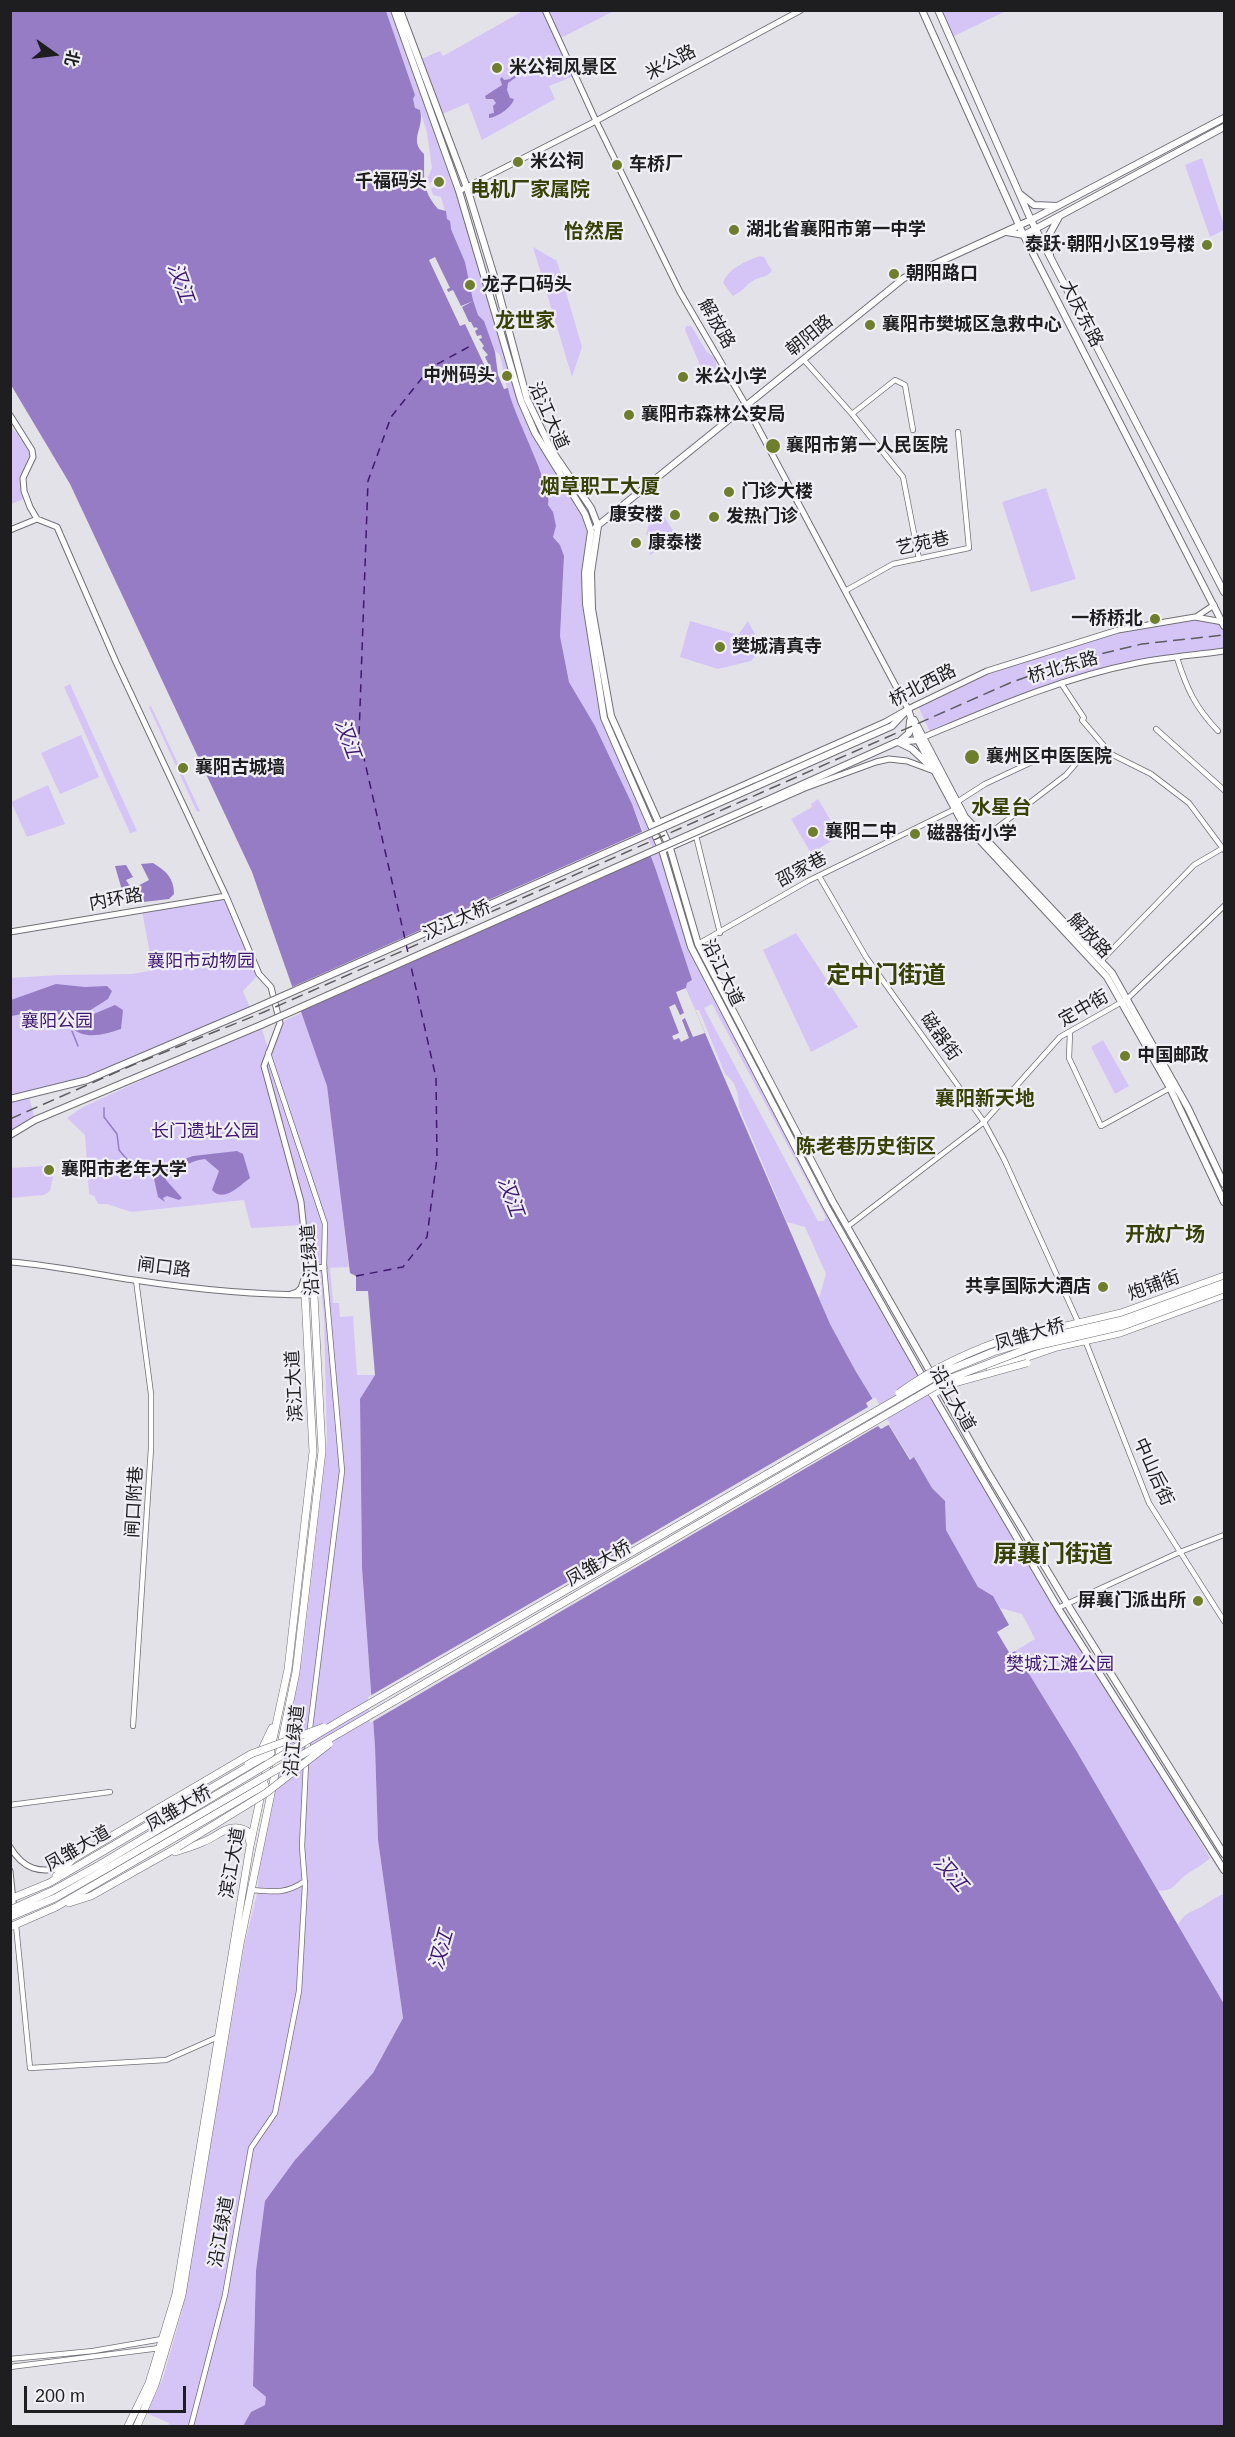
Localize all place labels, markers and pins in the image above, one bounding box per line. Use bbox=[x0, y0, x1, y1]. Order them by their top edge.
place label: 米公祠风景区 bbox=[509, 57, 617, 79]
marker: 米公祠风景区 bbox=[490, 61, 504, 75]
place label: 米公祠 bbox=[530, 151, 584, 173]
place label: 车桥厂 bbox=[629, 154, 683, 176]
marker: 米公祠 bbox=[511, 155, 525, 169]
marker: 车桥厂 bbox=[610, 158, 624, 172]
place label: 千福码头 bbox=[355, 171, 427, 193]
marker: 千福码头 bbox=[432, 175, 446, 189]
place label: 湖北省襄阳市第一中学 bbox=[746, 219, 926, 241]
marker: 湖北省襄阳市第一中学 bbox=[727, 223, 741, 237]
place label: 泰跃·朝阳小区19号楼 bbox=[1025, 234, 1195, 256]
marker: 泰跃·朝阳小区19号楼 bbox=[1200, 238, 1214, 252]
place label: 朝阳路口 bbox=[906, 263, 978, 285]
marker: 朝阳路口 bbox=[887, 267, 901, 281]
place label: 龙子口码头 bbox=[482, 274, 572, 296]
marker: 龙子口码头 bbox=[463, 278, 477, 292]
place label: 襄阳市樊城区急救中心 bbox=[882, 314, 1062, 336]
marker: 襄阳市樊城区急救中心 bbox=[863, 318, 877, 332]
place label: 中州码头 bbox=[423, 365, 495, 387]
place label: 米公小学 bbox=[695, 366, 767, 388]
marker: 中州码头 bbox=[500, 369, 514, 383]
marker: 米公小学 bbox=[676, 370, 690, 384]
place label: 襄阳市森林公安局 bbox=[641, 404, 785, 426]
marker: 襄阳市森林公安局 bbox=[622, 408, 636, 422]
place label: 襄阳市第一人民医院 bbox=[786, 435, 948, 457]
marker: 襄阳市第一人民医院 bbox=[764, 437, 782, 455]
place label: 门诊大楼 bbox=[741, 481, 813, 503]
marker: 门诊大楼 bbox=[722, 485, 736, 499]
place label: 康安楼 bbox=[609, 504, 663, 526]
place label: 发热门诊 bbox=[726, 506, 798, 528]
marker: 康安楼 bbox=[668, 508, 682, 522]
marker: 发热门诊 bbox=[707, 510, 721, 524]
place label: 康泰楼 bbox=[648, 532, 702, 554]
marker: 康泰楼 bbox=[629, 536, 643, 550]
place label: 一桥桥北 bbox=[1071, 608, 1143, 630]
marker: 一桥桥北 bbox=[1148, 612, 1162, 626]
place label: 樊城清真寺 bbox=[732, 636, 822, 658]
marker: 樊城清真寺 bbox=[713, 640, 727, 654]
place label: 襄州区中医医院 bbox=[986, 746, 1112, 768]
marker: 襄州区中医医院 bbox=[963, 748, 981, 766]
place label: 襄阳古城墙 bbox=[195, 757, 285, 779]
marker: 襄阳古城墙 bbox=[176, 761, 190, 775]
place label: 襄阳二中 bbox=[825, 821, 897, 843]
place label: 磁器街小学 bbox=[927, 823, 1017, 845]
marker: 襄阳二中 bbox=[806, 825, 820, 839]
marker: 磁器街小学 bbox=[908, 827, 922, 841]
place label: 中国邮政 bbox=[1137, 1045, 1209, 1067]
marker: 中国邮政 bbox=[1118, 1049, 1132, 1063]
place label: 襄阳市老年大学 bbox=[61, 1159, 187, 1181]
marker: 襄阳市老年大学 bbox=[42, 1163, 56, 1177]
place label: 共享国际大酒店 bbox=[965, 1276, 1091, 1298]
marker: 共享国际大酒店 bbox=[1096, 1280, 1110, 1294]
place label: 屏襄门派出所 bbox=[1078, 1590, 1186, 1612]
marker: 屏襄门派出所 bbox=[1191, 1594, 1205, 1608]

